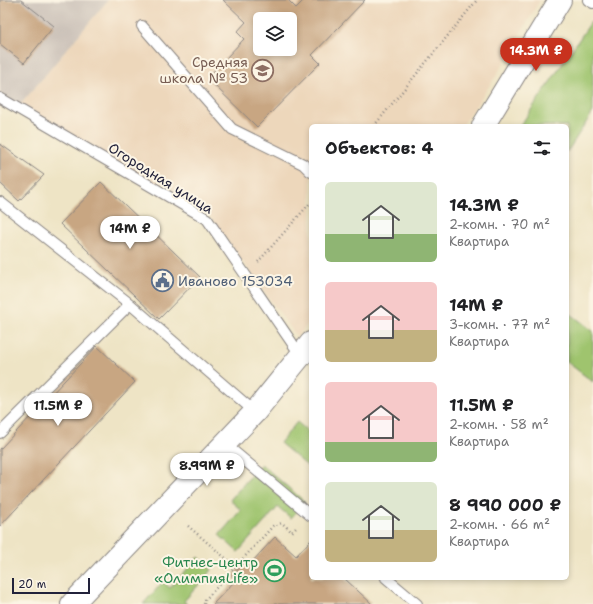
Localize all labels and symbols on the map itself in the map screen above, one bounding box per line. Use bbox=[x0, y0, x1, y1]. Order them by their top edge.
pin: 14.3M ₽ bbox=[499, 38, 573, 72]
place label: Средняя школа № 53 bbox=[160, 53, 248, 87]
school or university icon: Средняя школа № 53 bbox=[250, 57, 276, 83]
street label: Огородная улица bbox=[105, 138, 217, 218]
pin: 14M ₽ bbox=[102, 216, 158, 250]
public building icon: Иваново 153034 bbox=[150, 268, 176, 294]
place label: Иваново 153034 bbox=[178, 272, 293, 290]
pin: 11.5M ₽ bbox=[21, 393, 95, 427]
pin: 8.99M ₽ bbox=[170, 453, 244, 487]
place label: Фитнес-центр «ОлимпияLife» bbox=[154, 553, 258, 587]
sports icon: Фитнес-центр «ОлимпияLife» bbox=[261, 557, 287, 583]
scale bar bbox=[12, 576, 90, 595]

